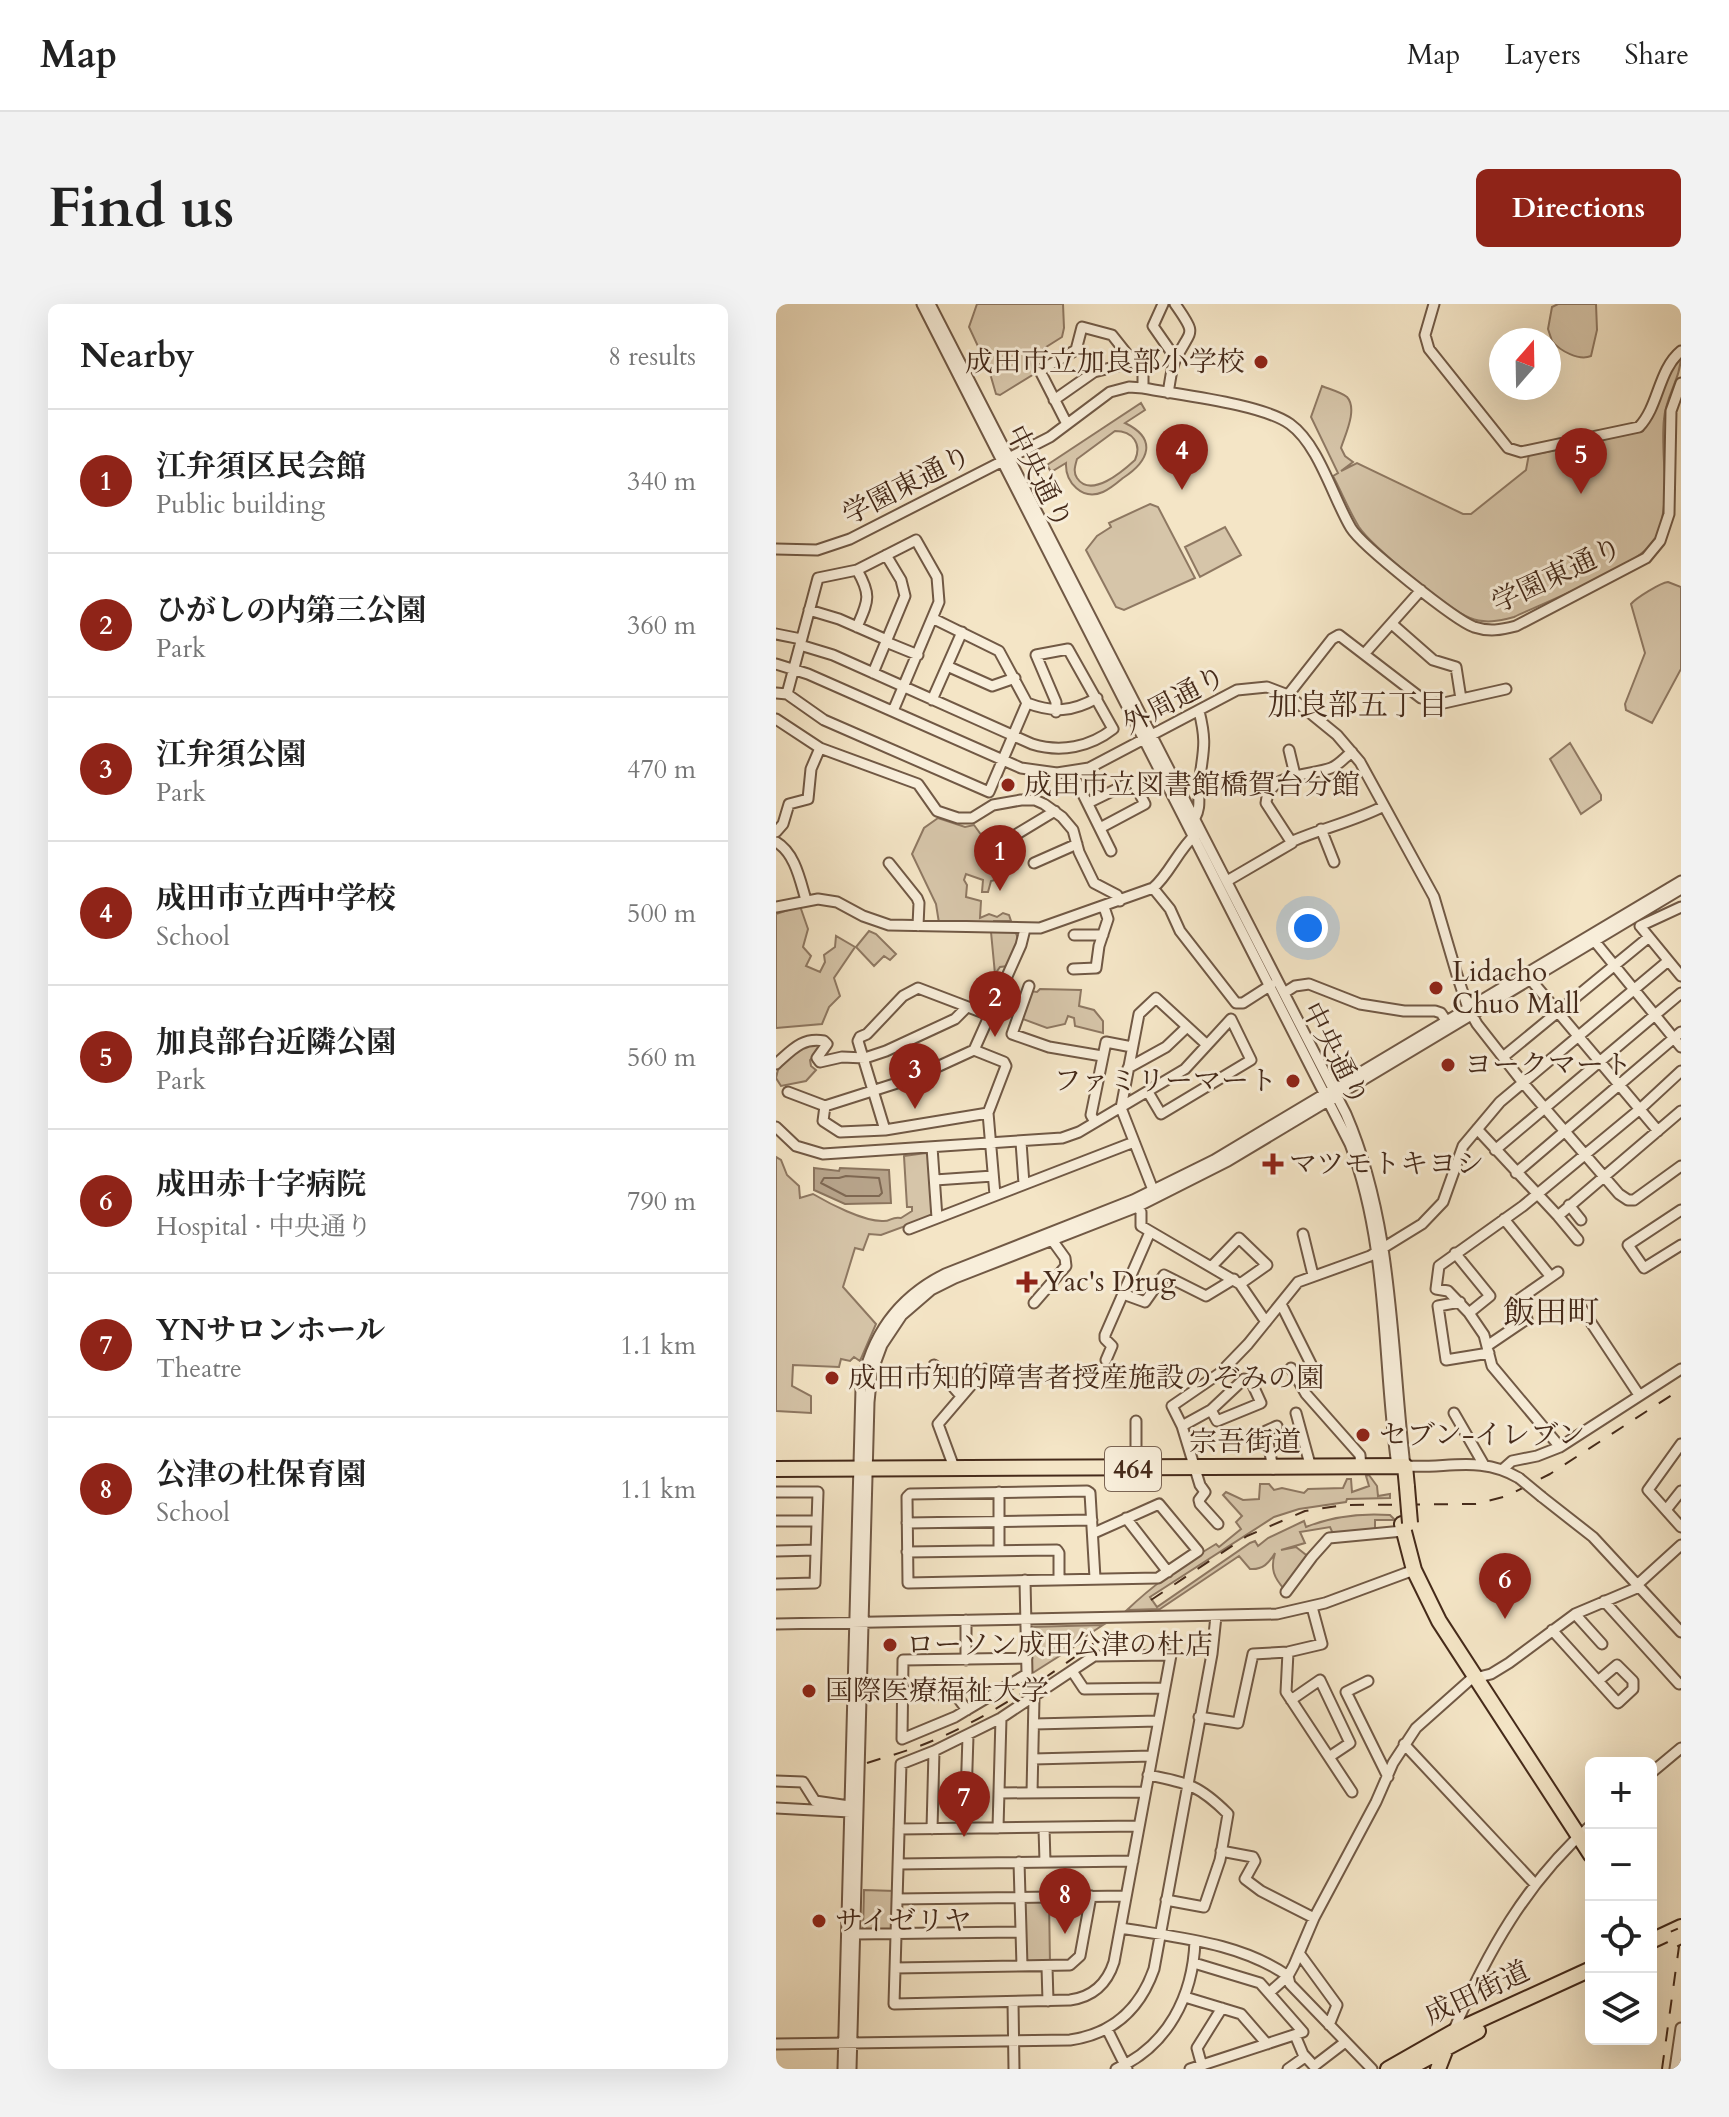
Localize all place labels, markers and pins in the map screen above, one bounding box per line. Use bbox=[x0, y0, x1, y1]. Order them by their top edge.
place label: 成田市立加良部小学校 bbox=[965, 343, 1245, 381]
marker: 成田市立加良部小学校 bbox=[1252, 353, 1270, 371]
pin: 4 bbox=[1156, 424, 1208, 490]
pin: 5 bbox=[1555, 428, 1607, 494]
place label: 成田市立図書館橋賀台分館 bbox=[1024, 766, 1360, 804]
marker: 成田市立図書館橋賀台分館 bbox=[999, 776, 1017, 794]
pin: 1 bbox=[974, 825, 1026, 891]
place label: Lidacho Chuo Mall bbox=[1452, 953, 1580, 1023]
pin: 2 bbox=[969, 971, 1021, 1037]
marker: Lidacho Chuo Mall bbox=[1427, 979, 1445, 997]
pin: 3 bbox=[889, 1043, 941, 1109]
place label: ヨークマート bbox=[1464, 1046, 1632, 1084]
marker: ヨークマート bbox=[1439, 1056, 1457, 1074]
place label: ファミリーマート bbox=[1054, 1062, 1277, 1100]
marker: ファミリーマート bbox=[1284, 1072, 1302, 1090]
place label: マツモトキヨシ bbox=[1289, 1145, 1484, 1183]
marker: マツモトキヨシ bbox=[1264, 1155, 1282, 1173]
place label: Yac's Drug bbox=[1043, 1263, 1176, 1301]
marker: Yac's Drug bbox=[1018, 1273, 1036, 1291]
place label: 成田市知的障害者授産施設のぞみの園 bbox=[848, 1359, 1324, 1397]
marker: 成田市知的障害者授産施設のぞみの園 bbox=[823, 1369, 841, 1387]
place label: セブン-イレブン bbox=[1379, 1416, 1585, 1454]
marker: セブン-イレブン bbox=[1354, 1426, 1372, 1444]
pin: 6 bbox=[1479, 1553, 1531, 1619]
place label: ローソン成田公津の杜店 bbox=[906, 1626, 1213, 1664]
marker: ローソン成田公津の杜店 bbox=[881, 1636, 899, 1654]
place label: 国際医療福祉大学 bbox=[825, 1672, 1049, 1710]
marker: 国際医療福祉大学 bbox=[800, 1682, 818, 1700]
pin: 7 bbox=[938, 1771, 990, 1837]
pin: 8 bbox=[1039, 1868, 1091, 1934]
place label: サイゼリヤ bbox=[835, 1902, 972, 1940]
marker: サイゼリヤ bbox=[810, 1912, 828, 1930]

